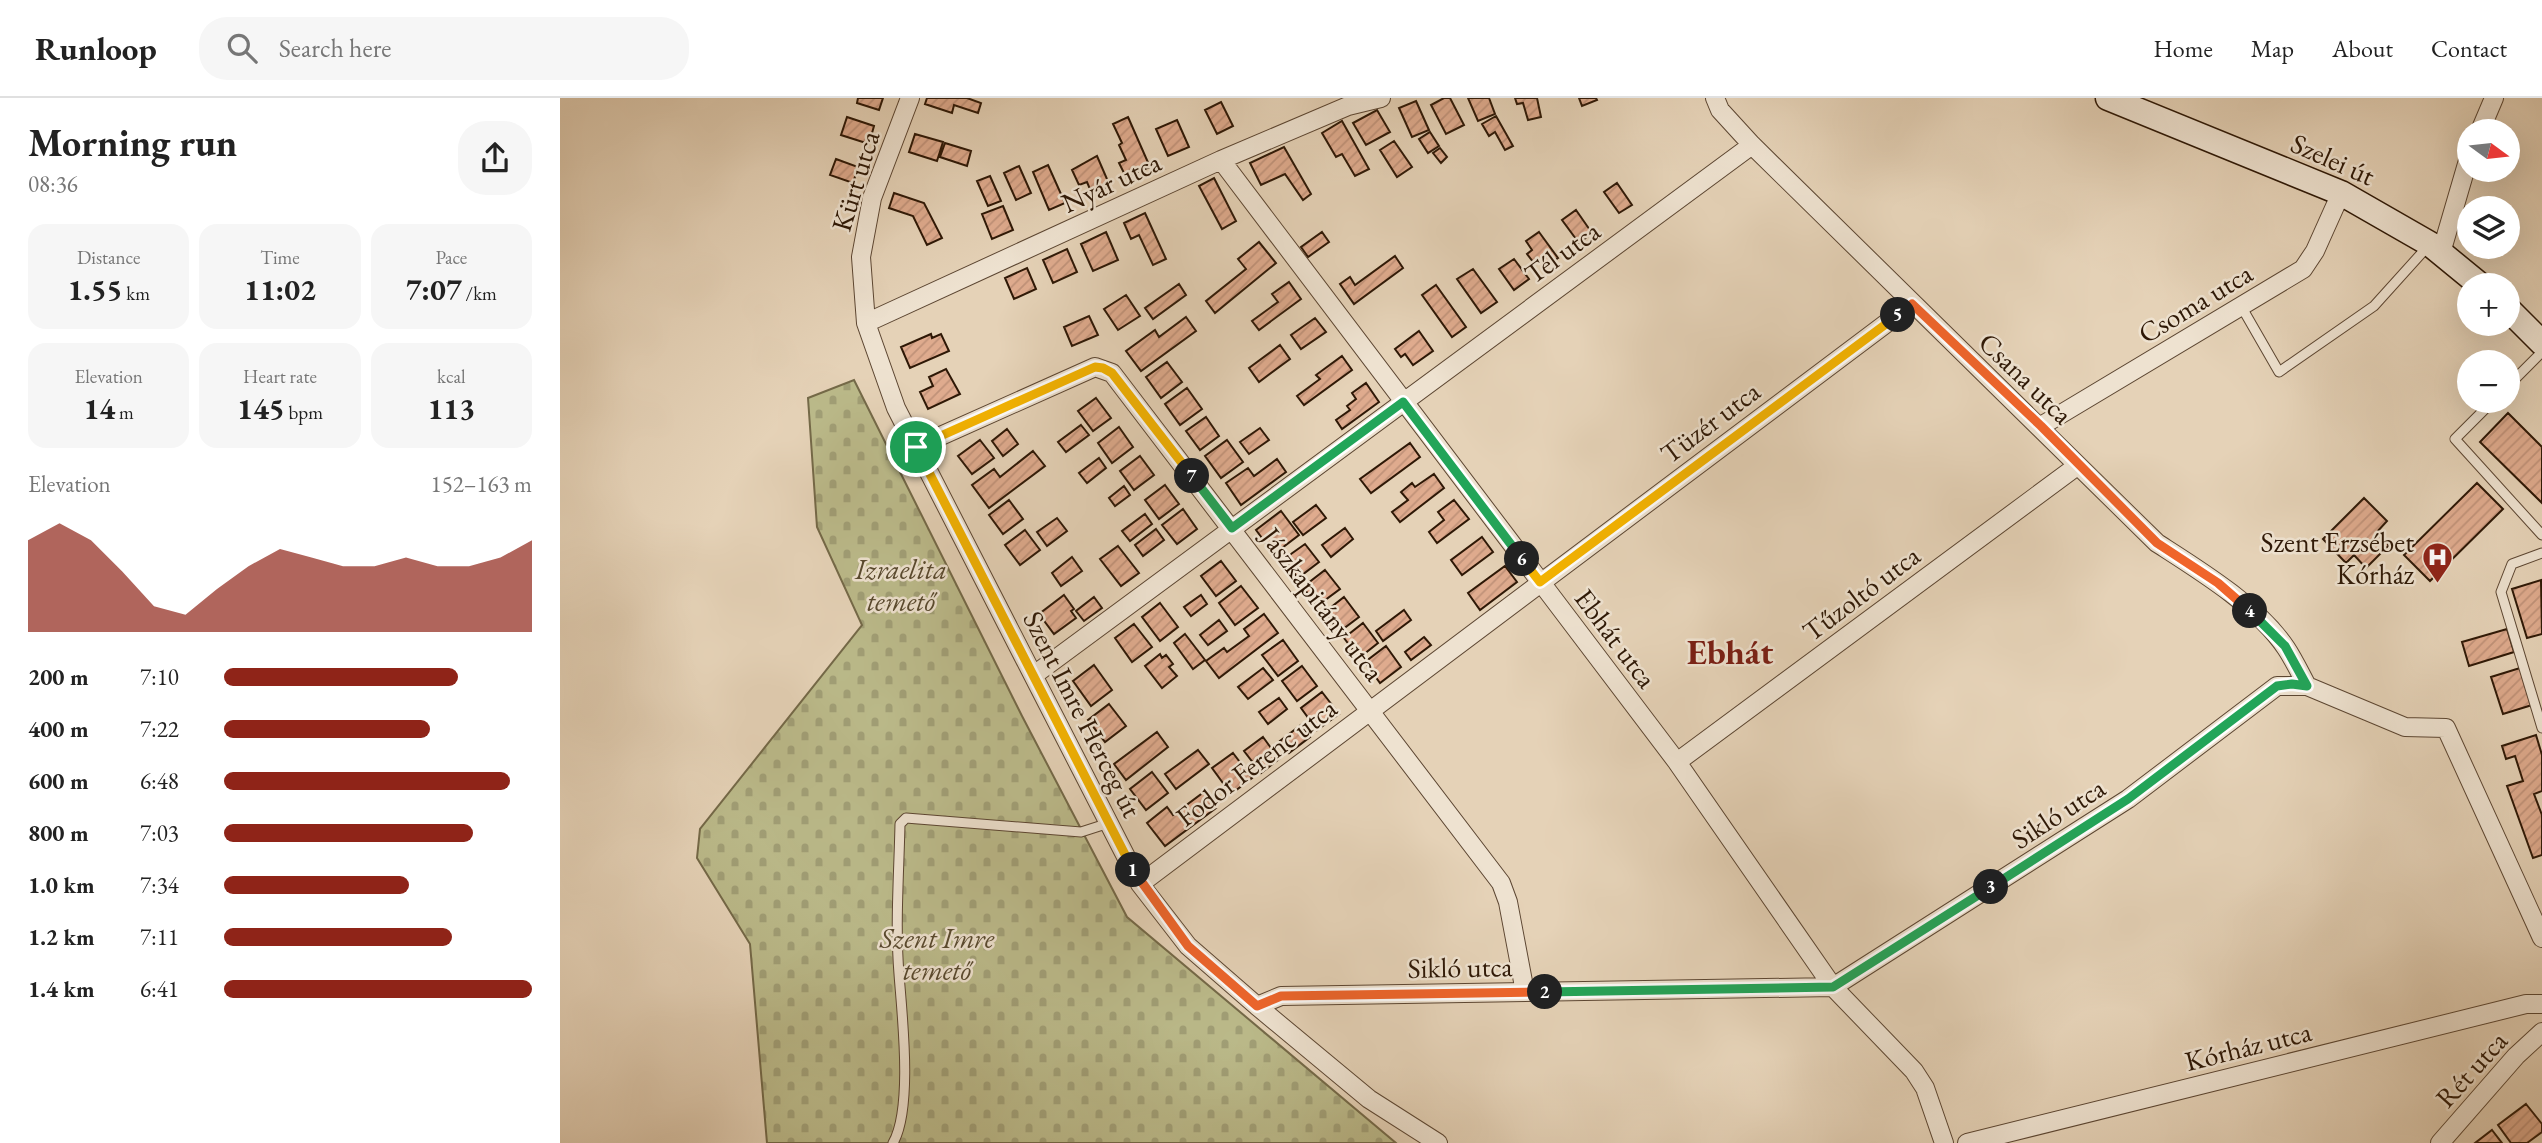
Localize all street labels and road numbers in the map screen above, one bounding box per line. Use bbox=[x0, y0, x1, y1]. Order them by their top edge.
street label: Szelei út bbox=[2285, 125, 2381, 193]
street label: Kürt utca bbox=[823, 126, 888, 236]
street label: Nyár utca bbox=[1055, 143, 1167, 221]
street label: Tél utca bbox=[1517, 212, 1608, 291]
street label: Csoma utca bbox=[2131, 254, 2259, 351]
street label: Csana utca bbox=[1971, 324, 2081, 432]
street label: Tüzér utca bbox=[1653, 372, 1768, 471]
street label: Jászkapitány utca bbox=[1252, 518, 1393, 689]
street label: Tűzoltó utca bbox=[1795, 537, 1928, 649]
street label: Ebhát utca bbox=[1567, 581, 1666, 696]
street label: Szent Imre Herceg út bbox=[1015, 605, 1151, 823]
street label: Fodor Ferenc utca bbox=[1168, 689, 1344, 834]
street label: Sikló utca bbox=[2004, 769, 2112, 857]
street label: Sikló utca bbox=[1407, 948, 1514, 986]
street label: Kórház utca bbox=[2181, 1013, 2316, 1079]
street label: Rét utca bbox=[2427, 1023, 2515, 1115]

